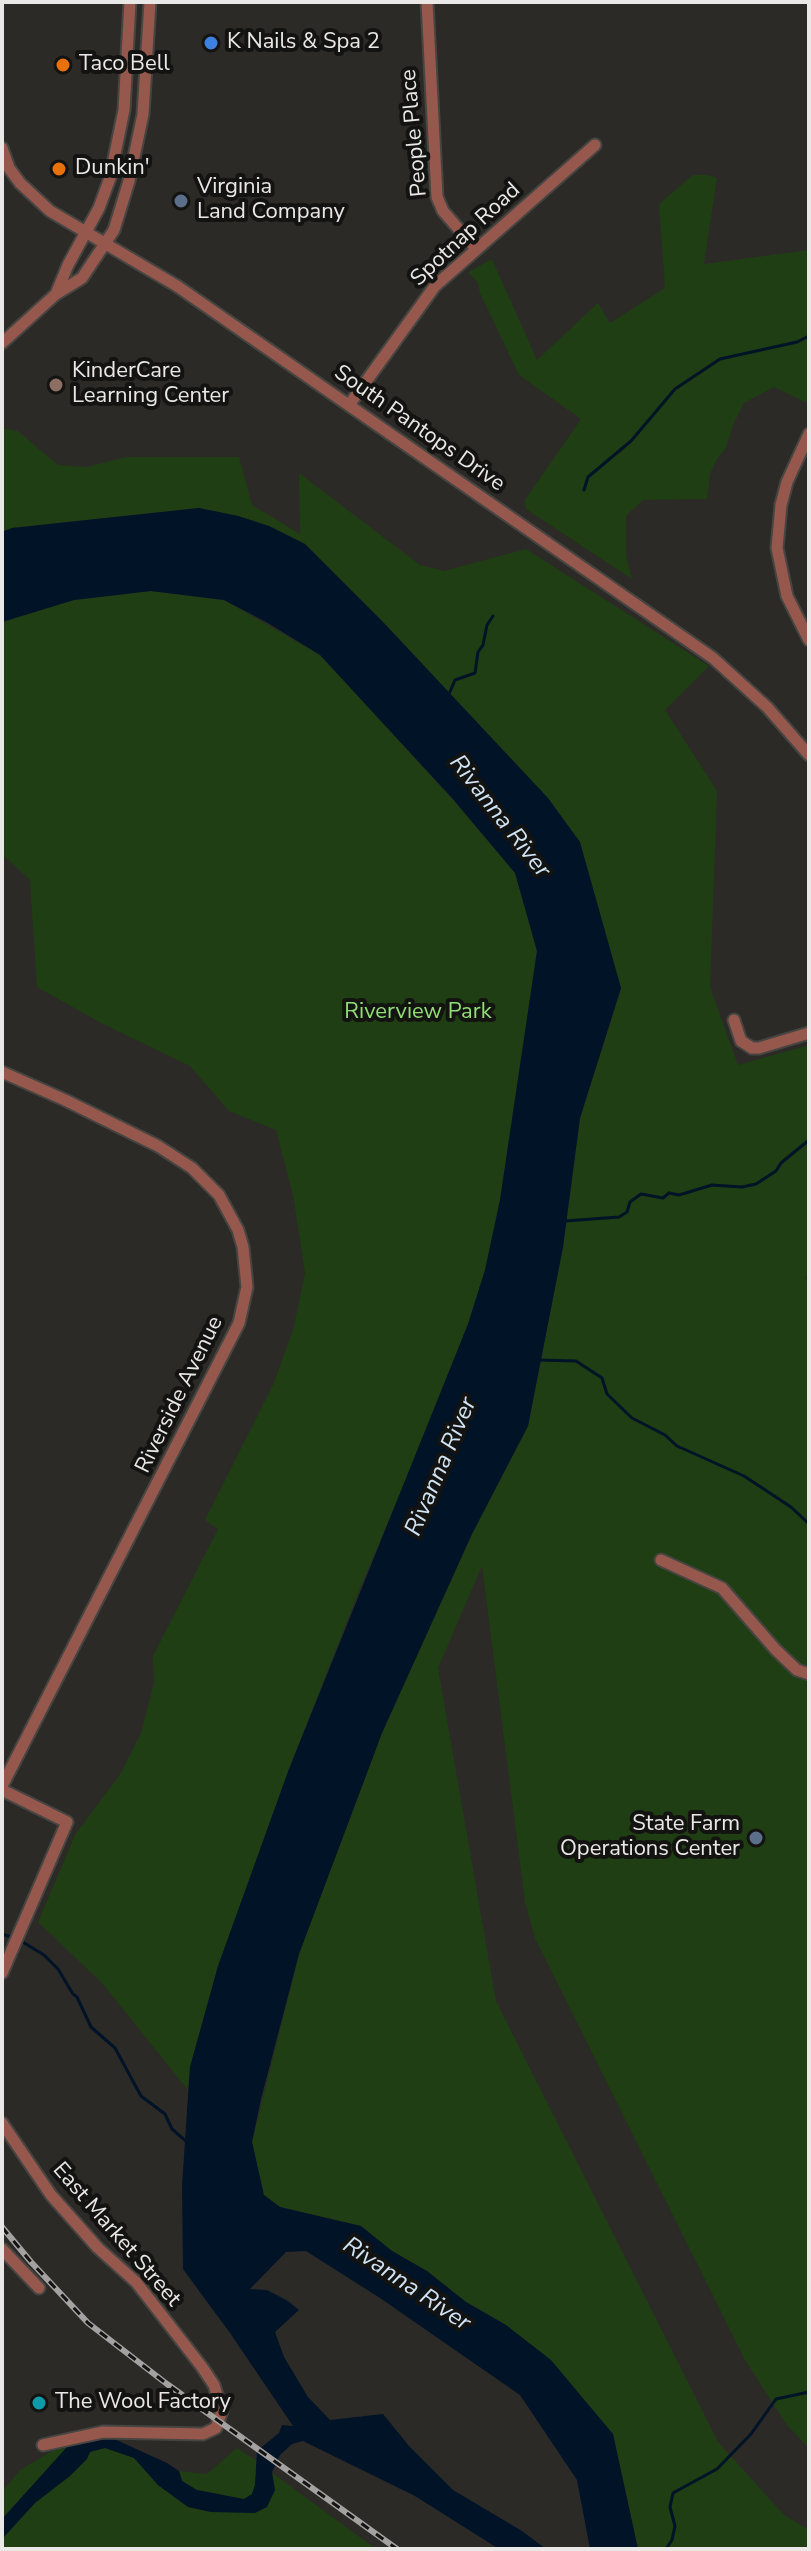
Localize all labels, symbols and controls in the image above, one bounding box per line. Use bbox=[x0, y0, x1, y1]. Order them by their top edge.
place label: K Nails & Spa 2 bbox=[227, 30, 380, 56]
marker: K Nails & Spa 2 bbox=[202, 34, 220, 52]
place label: Taco Bell bbox=[79, 52, 170, 78]
marker: Taco Bell bbox=[54, 56, 72, 74]
street label: People Place bbox=[396, 68, 434, 198]
place label: Dunkin' bbox=[75, 156, 150, 182]
marker: Dunkin' bbox=[50, 160, 68, 178]
place label: Virginia Land Company bbox=[197, 175, 345, 226]
street label: Spotnap Road bbox=[406, 178, 526, 292]
marker: Virginia Land Company bbox=[172, 192, 190, 210]
place label: KinderCare Learning Center bbox=[72, 359, 229, 410]
street label: South Pantops Drive bbox=[328, 360, 510, 498]
marker: KinderCare Learning Center bbox=[47, 376, 65, 394]
water label: Rivanna River bbox=[442, 750, 556, 884]
park label: Riverview Park bbox=[344, 1000, 492, 1026]
street label: Riverside Avenue bbox=[131, 1312, 229, 1478]
water label: Rivanna River bbox=[400, 1393, 484, 1541]
place label: State Farm Operations Center bbox=[560, 1812, 740, 1864]
marker: State Farm Operations Center bbox=[747, 1829, 765, 1847]
street label: East Market Street bbox=[46, 2158, 186, 2312]
water label: Rivanna River bbox=[337, 2232, 475, 2338]
place label: The Wool Factory bbox=[55, 2390, 231, 2416]
marker: The Wool Factory bbox=[30, 2394, 48, 2412]

